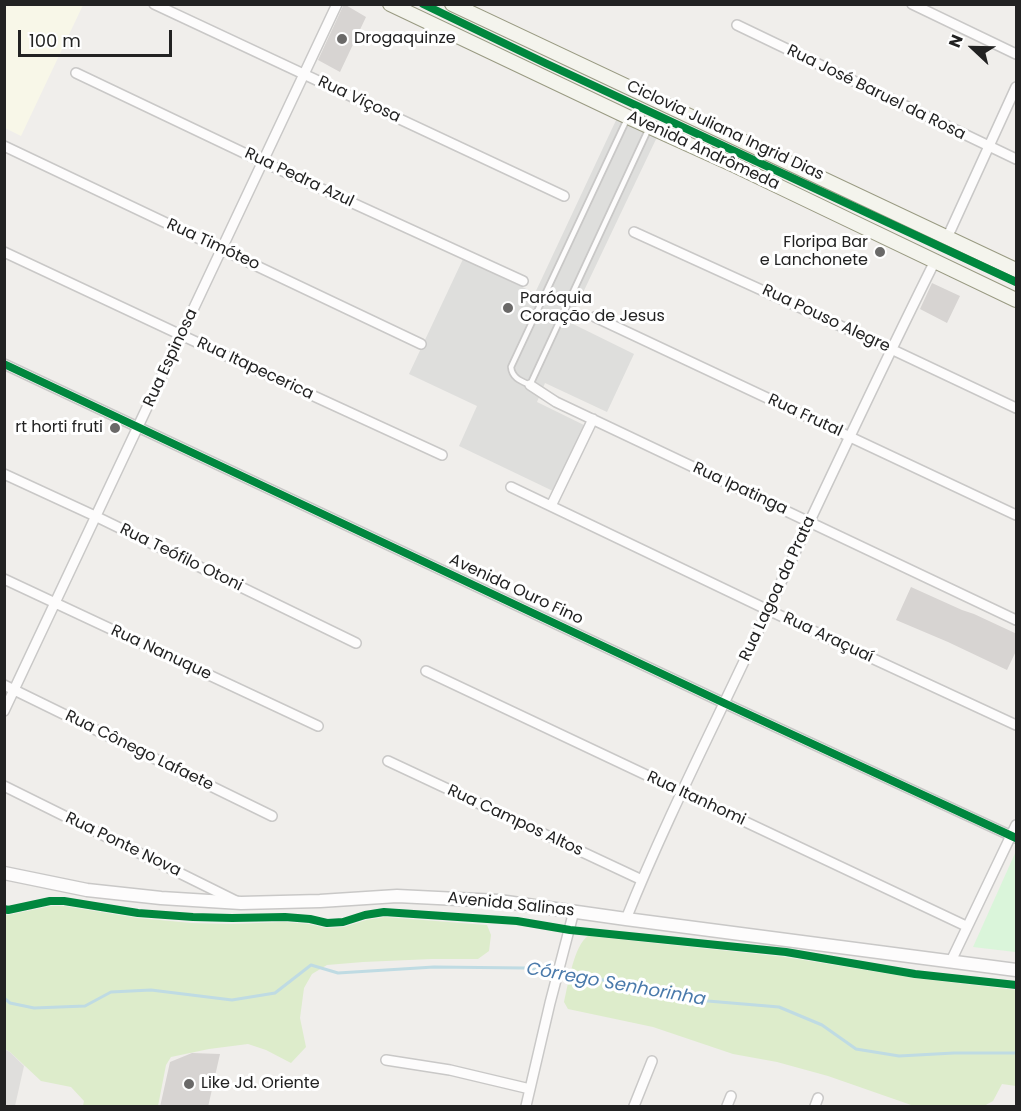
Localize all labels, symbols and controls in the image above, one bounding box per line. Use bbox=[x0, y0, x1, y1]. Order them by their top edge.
scale bar bbox=[21, 18, 176, 56]
north arrow bbox=[943, 18, 1003, 78]
text: 100 m bbox=[29, 28, 81, 53]
place label: Drogaquinze bbox=[354, 29, 456, 49]
text: N bbox=[943, 31, 969, 51]
marker: Drogaquinze bbox=[335, 32, 349, 46]
street label: Rua José Baruel da Rosa bbox=[784, 41, 968, 145]
street label: Rua Viçosa bbox=[315, 73, 403, 127]
street label: Ciclovia Juliana Ingrid Dias bbox=[623, 77, 827, 185]
street label: Avenida Andrômeda bbox=[624, 107, 782, 195]
street label: Rua Pedra Azul bbox=[241, 144, 357, 212]
street label: Rua Timóteo bbox=[163, 215, 263, 275]
place label: Floripa Bar e Lanchonete bbox=[760, 233, 868, 271]
marker: Floripa Bar e Lanchonete bbox=[873, 245, 887, 259]
street label: Rua Pouso Alegre bbox=[759, 281, 893, 357]
place label: Paróquia Coração de Jesus bbox=[520, 289, 665, 327]
marker: Paróquia Coração de Jesus bbox=[501, 301, 515, 315]
street label: Rua Espinosa bbox=[140, 306, 202, 410]
street label: Rua Itapecerica bbox=[194, 334, 316, 404]
street label: Rua Frutal bbox=[765, 390, 845, 442]
place label: rt horti fruti bbox=[15, 418, 103, 438]
marker: rt horti fruti bbox=[108, 421, 122, 435]
street label: Rua Ipatinga bbox=[690, 459, 790, 519]
street label: Rua Lagoa da Prata bbox=[736, 514, 820, 664]
street label: Rua Teófilo Otoni bbox=[116, 520, 246, 596]
street label: Avenida Ouro Fino bbox=[446, 551, 586, 629]
street label: Rua Araçuaí bbox=[780, 609, 876, 667]
street label: Rua Nanuque bbox=[108, 621, 214, 685]
street label: Rua Cônego Lafaete bbox=[62, 707, 216, 795]
street label: Rua Itanhomi bbox=[644, 768, 748, 830]
street label: Rua Campos Altos bbox=[444, 781, 586, 861]
street label: Rua Ponte Nova bbox=[62, 809, 184, 881]
street label: Avenida Salinas bbox=[447, 889, 575, 921]
water label: Córrego Senhorinha bbox=[525, 959, 707, 1011]
place label: Like Jd. Oriente bbox=[201, 1074, 320, 1094]
marker: Like Jd. Oriente bbox=[182, 1077, 196, 1091]

